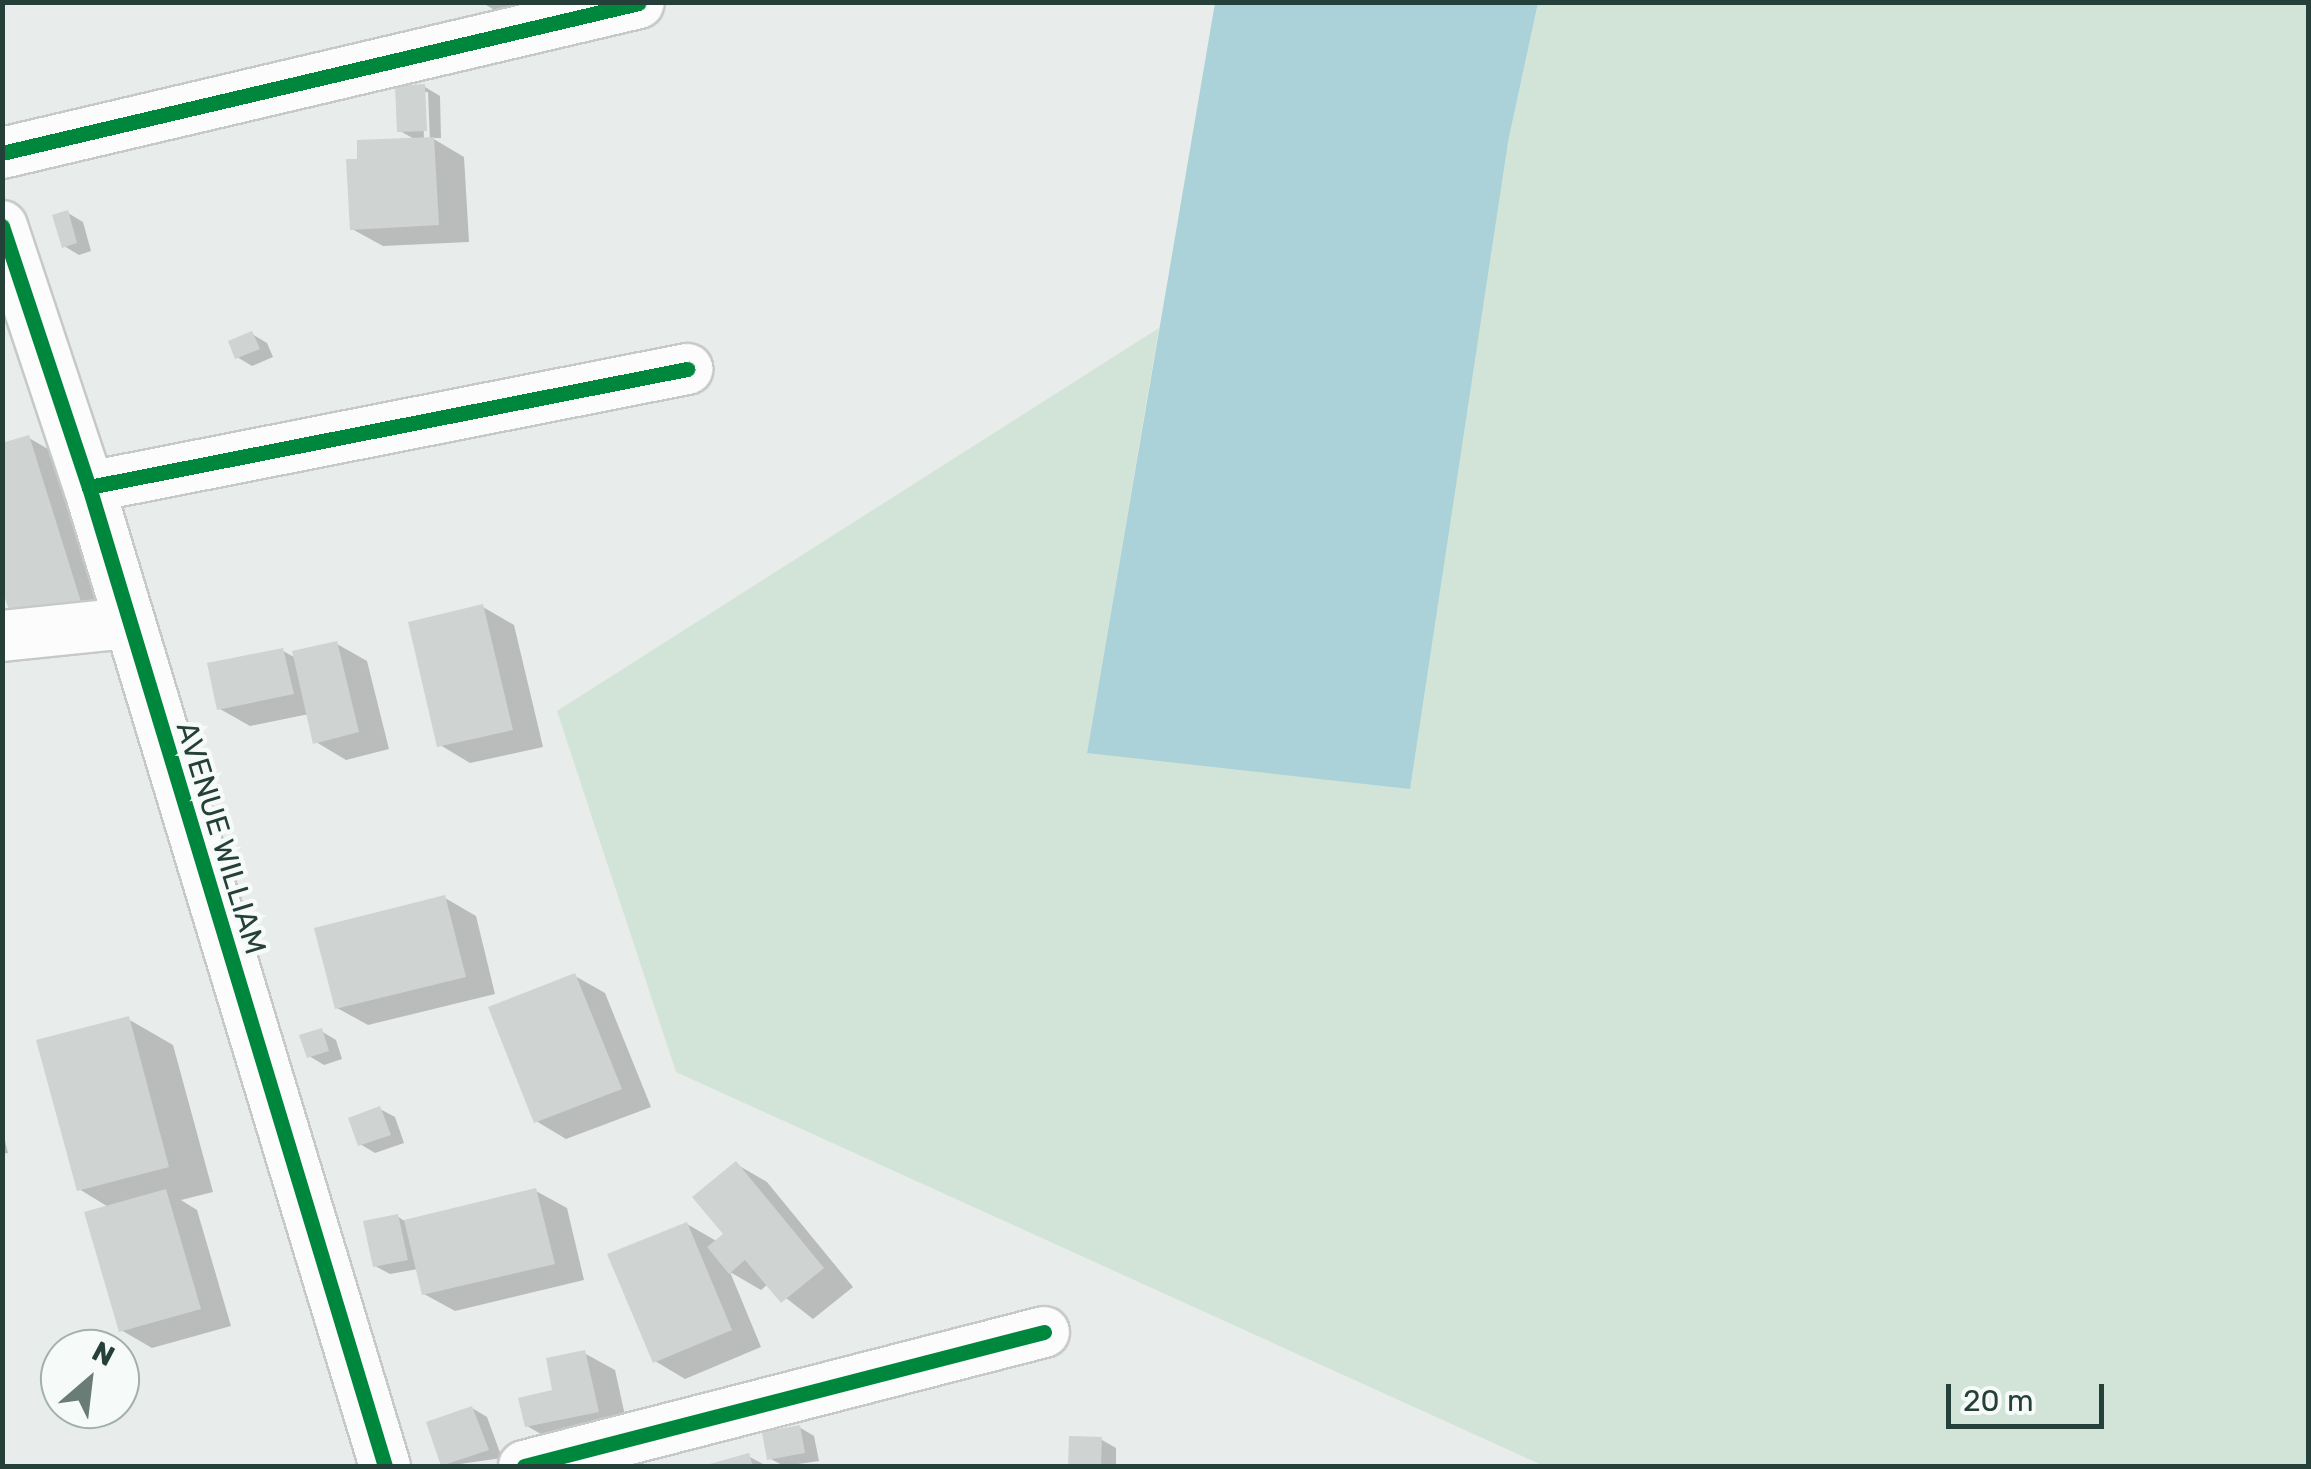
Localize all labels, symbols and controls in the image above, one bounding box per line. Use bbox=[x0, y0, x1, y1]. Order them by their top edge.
street label: AVENUE WILLIAM bbox=[168, 717, 274, 959]
north arrow bbox=[40, 1329, 140, 1429]
text: N bbox=[87, 1335, 120, 1373]
scale bar bbox=[1951, 1364, 2108, 1426]
text: 20 m bbox=[1963, 1383, 2034, 1419]

